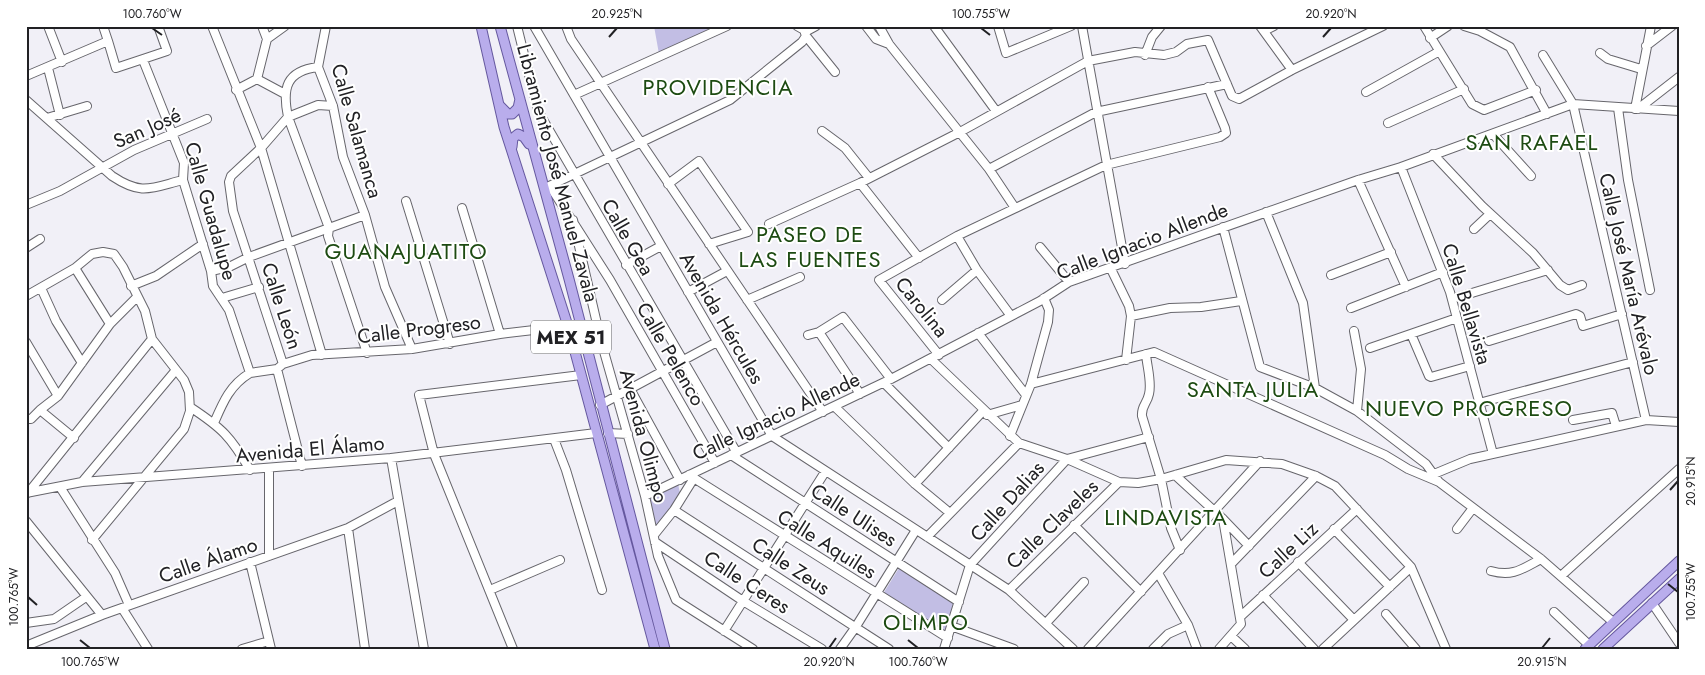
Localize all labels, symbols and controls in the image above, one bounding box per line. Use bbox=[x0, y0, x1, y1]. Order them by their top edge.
text: 100.760°W bbox=[122, 5, 182, 23]
text: 20.925°N bbox=[592, 5, 642, 23]
text: 100.755°W bbox=[952, 5, 1010, 23]
text: 20.920°N bbox=[1305, 5, 1357, 23]
street label: Libramiento José Manuel Zavala bbox=[509, 41, 606, 305]
street label: Calle Salamanca bbox=[323, 61, 390, 202]
district label: PROVIDENCIA bbox=[642, 71, 794, 103]
street label: San José bbox=[109, 101, 186, 156]
district label: SAN RAFAEL bbox=[1465, 126, 1599, 158]
street label: Calle Guadalupe bbox=[177, 139, 244, 284]
street label: Calle José María Arévalo bbox=[1591, 170, 1666, 378]
street label: Calle Gea bbox=[594, 194, 661, 281]
street label: Calle Ignacio Allende bbox=[1052, 195, 1232, 288]
district label: PASEO DE LAS FUENTES bbox=[738, 218, 882, 275]
district label: GUANAJUATITO bbox=[324, 235, 488, 267]
street label: Calle Bellavista bbox=[1434, 240, 1499, 368]
street label: Avenida Hércules bbox=[672, 247, 771, 390]
street label: Calle León bbox=[254, 259, 309, 353]
street label: Carolina bbox=[888, 271, 955, 344]
street label: Calle Pelenco bbox=[629, 297, 712, 412]
street label: Calle Progreso bbox=[356, 308, 482, 351]
road number: MEX 51 bbox=[531, 321, 611, 354]
street label: Calle Ignacio Allende bbox=[688, 365, 865, 468]
street label: Avenida Olimpo bbox=[612, 366, 675, 506]
district label: SANTA JULIA bbox=[1187, 373, 1319, 405]
district label: NUEVO PROGRESO bbox=[1365, 392, 1573, 424]
street label: Avenida El Álamo bbox=[234, 429, 386, 470]
street label: Calle Dalias bbox=[963, 455, 1051, 548]
text: 20.915°N bbox=[1682, 456, 1700, 506]
street label: Calle Claveles bbox=[1000, 473, 1105, 576]
street label: Calle Ulises bbox=[805, 477, 903, 554]
district label: LINDAVISTA bbox=[1104, 501, 1228, 533]
street label: Calle Aquiles bbox=[772, 502, 882, 586]
street label: Calle Liz bbox=[1252, 515, 1325, 586]
street label: Calle Álamo bbox=[155, 530, 262, 591]
street label: Calle Zeus bbox=[746, 530, 836, 603]
street label: Calle Ceres bbox=[698, 544, 796, 621]
text: 100.755°W bbox=[1682, 563, 1700, 621]
text: 100.765°W bbox=[5, 568, 23, 626]
district label: OLIMPO bbox=[883, 606, 969, 638]
text: 100.765°W bbox=[61, 653, 119, 671]
text: 20.920°N bbox=[803, 653, 855, 671]
text: 100.760°W bbox=[888, 653, 948, 671]
text: 20.915°N bbox=[1517, 653, 1567, 671]

